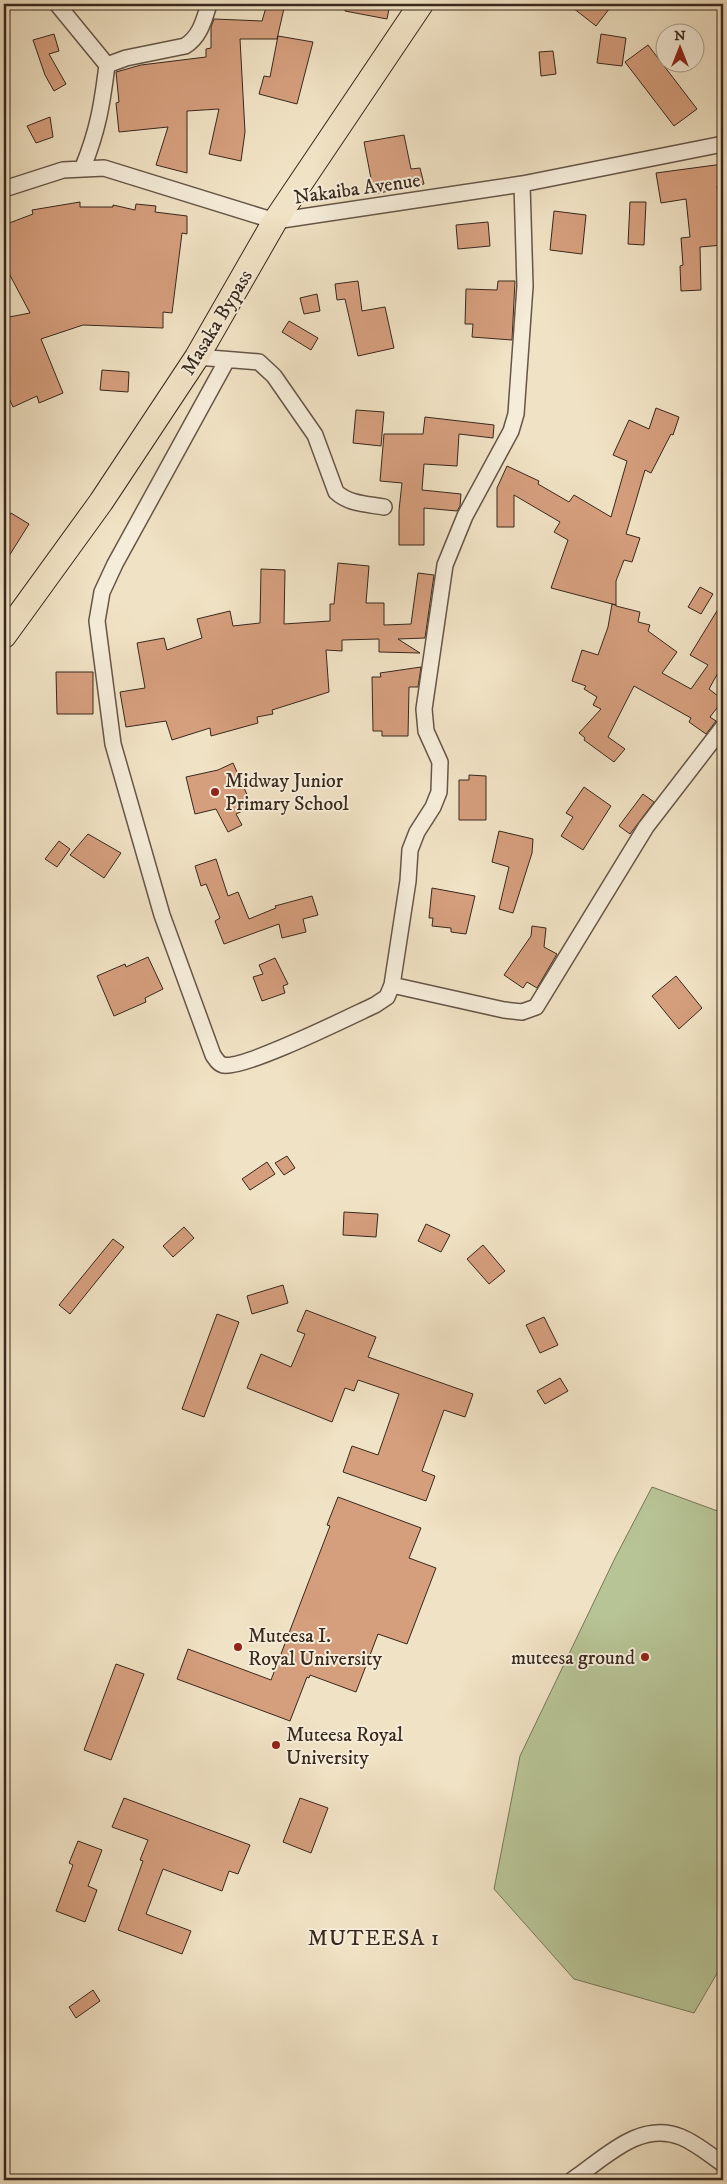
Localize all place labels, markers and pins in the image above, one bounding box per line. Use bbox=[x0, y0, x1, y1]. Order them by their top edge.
place label: Midway Junior Primary School bbox=[225, 769, 349, 817]
marker: Midway Junior Primary School bbox=[209, 786, 221, 798]
place label: Muteesa I. Royal University bbox=[248, 1624, 382, 1672]
marker: Muteesa I. Royal University bbox=[232, 1641, 244, 1653]
place label: muteesa ground bbox=[511, 1646, 635, 1671]
marker: muteesa ground bbox=[639, 1651, 651, 1663]
place label: Muteesa Royal University bbox=[286, 1723, 403, 1771]
marker: Muteesa Royal University bbox=[270, 1739, 282, 1751]

